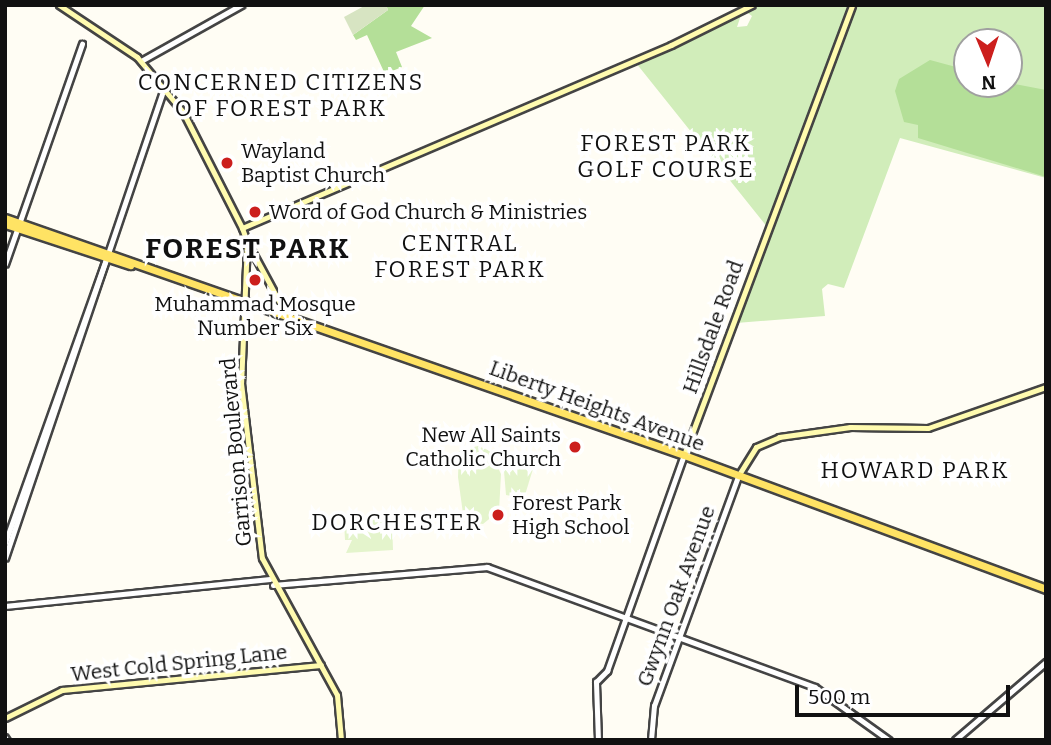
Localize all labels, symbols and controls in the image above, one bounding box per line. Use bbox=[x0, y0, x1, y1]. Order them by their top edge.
north arrow bbox=[953, 28, 1023, 98]
district label: CONCERNED CITIZENS OF FOREST PARK bbox=[140, 68, 422, 122]
text: N bbox=[981, 71, 996, 94]
district label: FOREST PARK GOLF COURSE bbox=[579, 129, 753, 183]
place label: Wayland Baptist Church bbox=[241, 138, 385, 188]
marker: Wayland Baptist Church bbox=[219, 155, 235, 171]
place label: Word of God Church & Ministries bbox=[269, 199, 587, 225]
marker: Word of God Church & Ministries bbox=[247, 204, 263, 220]
district label: CENTRAL FOREST PARK bbox=[376, 229, 544, 283]
district label: FOREST PARK bbox=[147, 232, 349, 266]
street label: Hillsdale Road bbox=[677, 257, 749, 397]
marker: Muhammad Mosque Number Six bbox=[247, 272, 263, 288]
place label: Muhammad Mosque Number Six bbox=[154, 291, 356, 341]
street label: Liberty Heights Avenue bbox=[486, 355, 708, 457]
street label: Garrison Boulevard bbox=[215, 357, 257, 547]
place label: New All Saints Catholic Church bbox=[405, 422, 561, 472]
marker: New All Saints Catholic Church bbox=[567, 439, 583, 455]
district label: HOWARD PARK bbox=[822, 456, 1008, 484]
place label: Forest Park High School bbox=[512, 490, 630, 540]
street label: Gwynn Oak Avenue bbox=[632, 502, 720, 690]
marker: Forest Park High School bbox=[490, 507, 506, 523]
district label: DORCHESTER bbox=[313, 508, 481, 536]
street label: West Cold Spring Lane bbox=[69, 639, 289, 687]
scale bar bbox=[799, 672, 1014, 716]
text: 500 m bbox=[808, 684, 870, 710]

